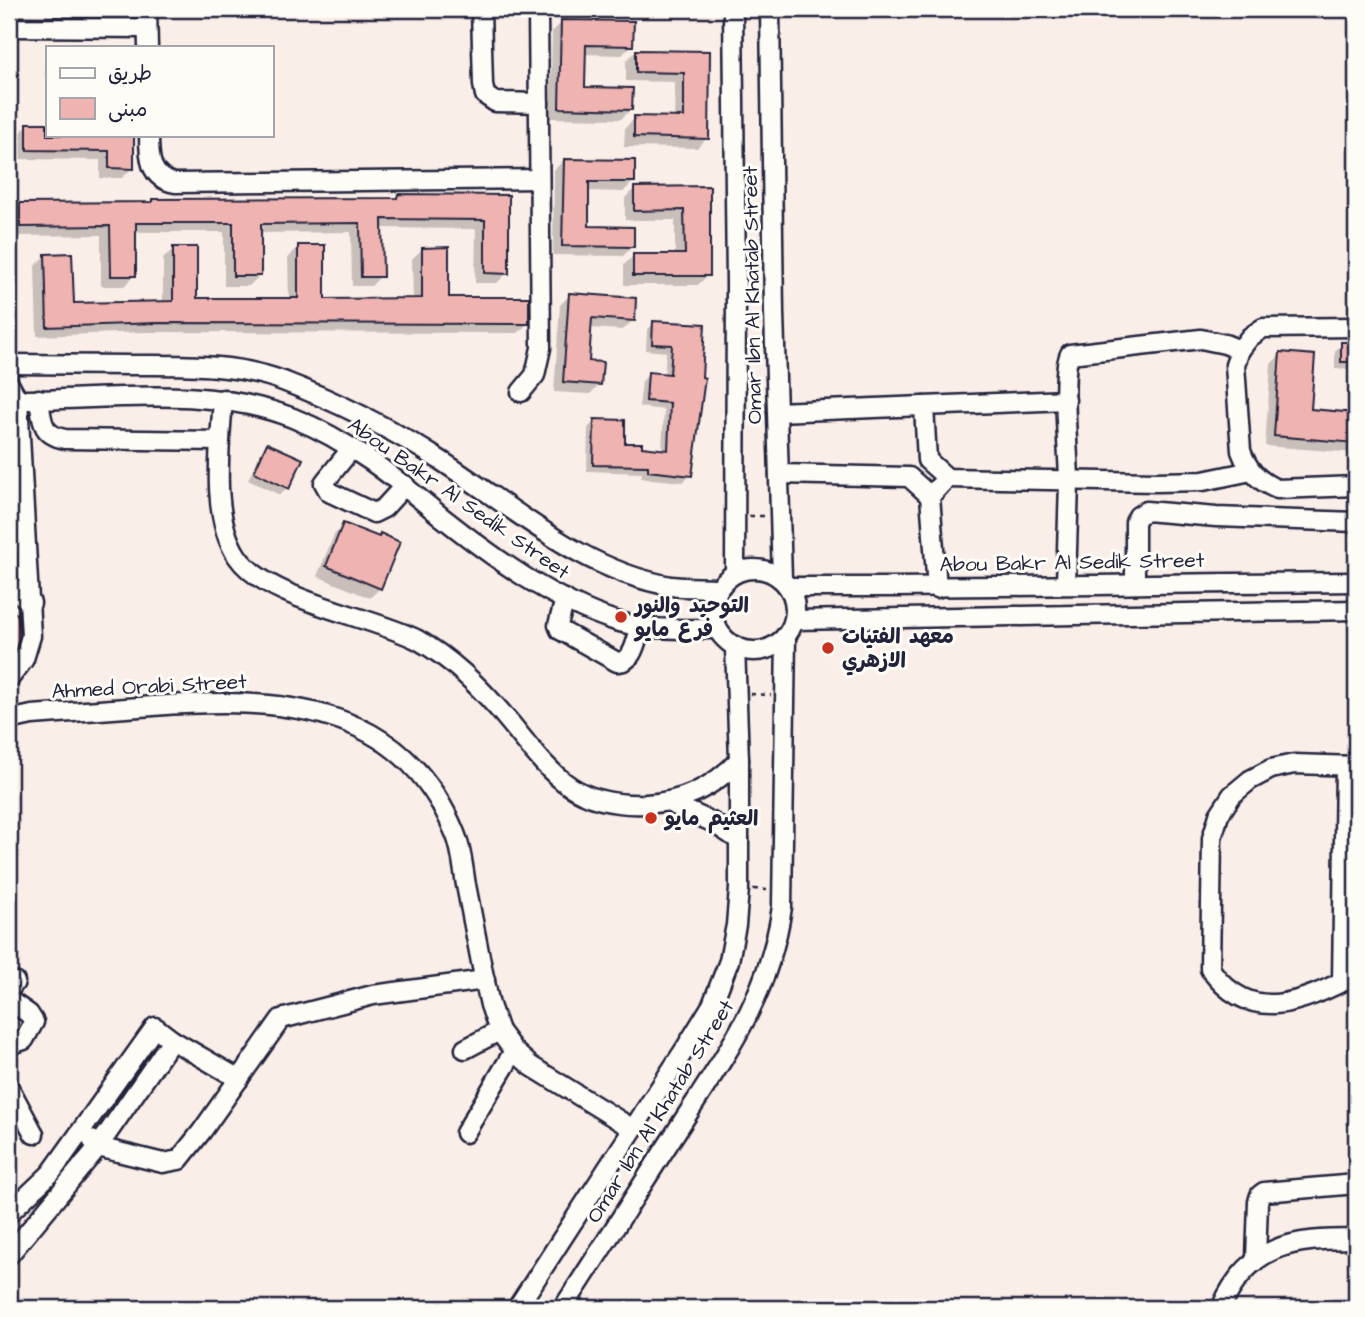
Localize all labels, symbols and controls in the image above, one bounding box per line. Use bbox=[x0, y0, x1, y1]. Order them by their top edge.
legend bbox=[46, 46, 273, 136]
text: طريق bbox=[108, 59, 152, 88]
text: مبنى bbox=[108, 95, 147, 124]
street label: Omar Ibn Al Khatab Street bbox=[736, 165, 769, 424]
street label: Abou Bakr Al Sedik Street bbox=[342, 411, 576, 586]
street label: Abou Bakr Al Sedik Street bbox=[939, 546, 1205, 579]
place label: التوحيد والنور فرع مايو bbox=[633, 591, 749, 644]
marker: التوحيد والنور فرع مايو bbox=[613, 609, 629, 625]
place label: معهد الفتيات الازهري bbox=[842, 622, 954, 676]
marker: معهد الفتيات الازهري bbox=[820, 640, 836, 656]
street label: Ahmed Orabi Street bbox=[51, 667, 248, 706]
place label: العثيم مايو bbox=[663, 804, 758, 834]
marker: العثيم مايو bbox=[643, 810, 659, 826]
street label: Omar Ibn Al Khatab Street bbox=[580, 994, 741, 1228]

